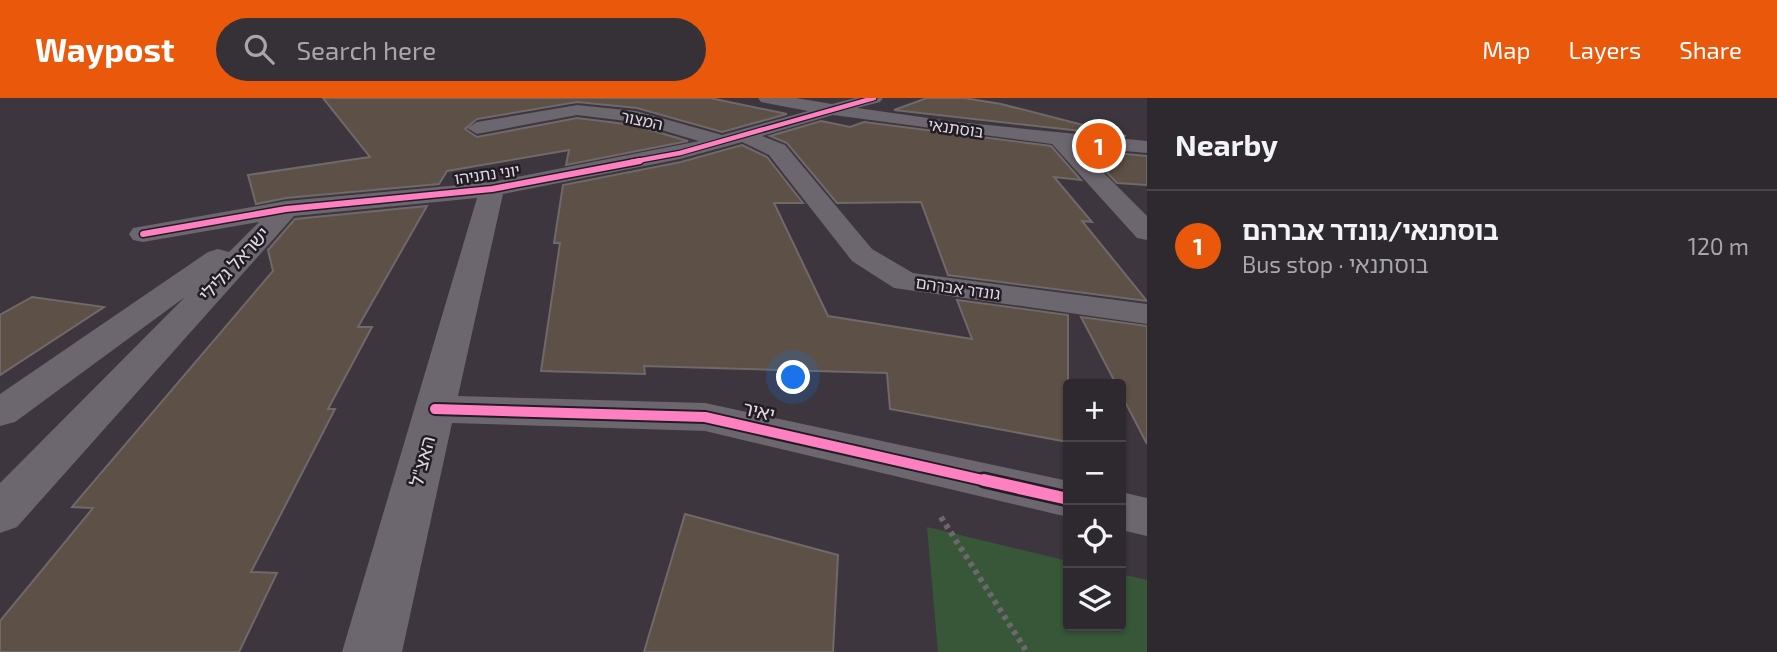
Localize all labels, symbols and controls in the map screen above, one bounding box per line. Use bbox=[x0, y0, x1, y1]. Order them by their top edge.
search box bbox=[216, 18, 706, 81]
text: Waypost bbox=[35, 29, 174, 69]
icon: search bbox=[240, 30, 278, 68]
text: Search here bbox=[296, 34, 436, 65]
text: Map bbox=[1482, 35, 1530, 64]
text: Layers bbox=[1568, 35, 1641, 64]
text: Share bbox=[1679, 35, 1742, 64]
street label: המצור bbox=[619, 106, 665, 133]
street label: בוסתנאי bbox=[927, 114, 985, 141]
pin: 1 bbox=[1076, 120, 1122, 172]
text: Nearby bbox=[1175, 126, 1278, 162]
street label: יוני נתניהו bbox=[453, 160, 521, 187]
text: בוסתנאי/גונדר אברהם bbox=[1242, 214, 1499, 245]
street label: ישראל גלילי bbox=[193, 222, 274, 306]
text: 1 bbox=[1193, 232, 1203, 260]
text: 120 m bbox=[1688, 232, 1749, 260]
text: Bus stop · בוסתנאי bbox=[1242, 250, 1429, 278]
street label: גונדר אברהם bbox=[915, 272, 1002, 303]
your location bbox=[776, 360, 810, 394]
map controls bbox=[1063, 379, 1126, 631]
button: + bbox=[1063, 379, 1126, 442]
street label: יאיר bbox=[741, 396, 777, 425]
street label: האצ"ל bbox=[404, 433, 439, 489]
button: − bbox=[1063, 442, 1126, 505]
button: locate bbox=[1063, 505, 1126, 568]
button: layers bbox=[1063, 568, 1126, 631]

